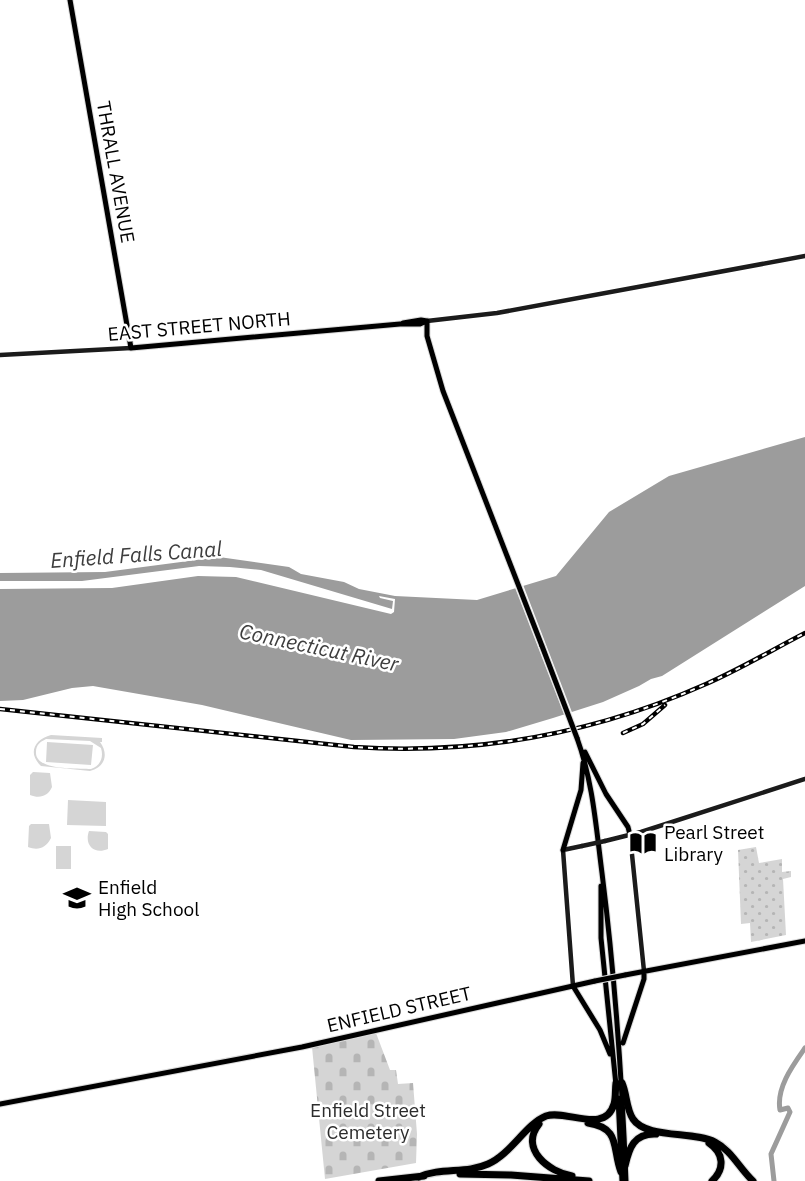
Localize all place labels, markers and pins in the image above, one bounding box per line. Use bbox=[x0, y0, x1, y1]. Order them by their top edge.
place label: Pearl Street Library bbox=[664, 820, 764, 866]
library icon: Pearl Street Library bbox=[628, 828, 658, 858]
place label: Enfield High School bbox=[98, 875, 199, 921]
school or university icon: Enfield High School bbox=[62, 883, 92, 913]

